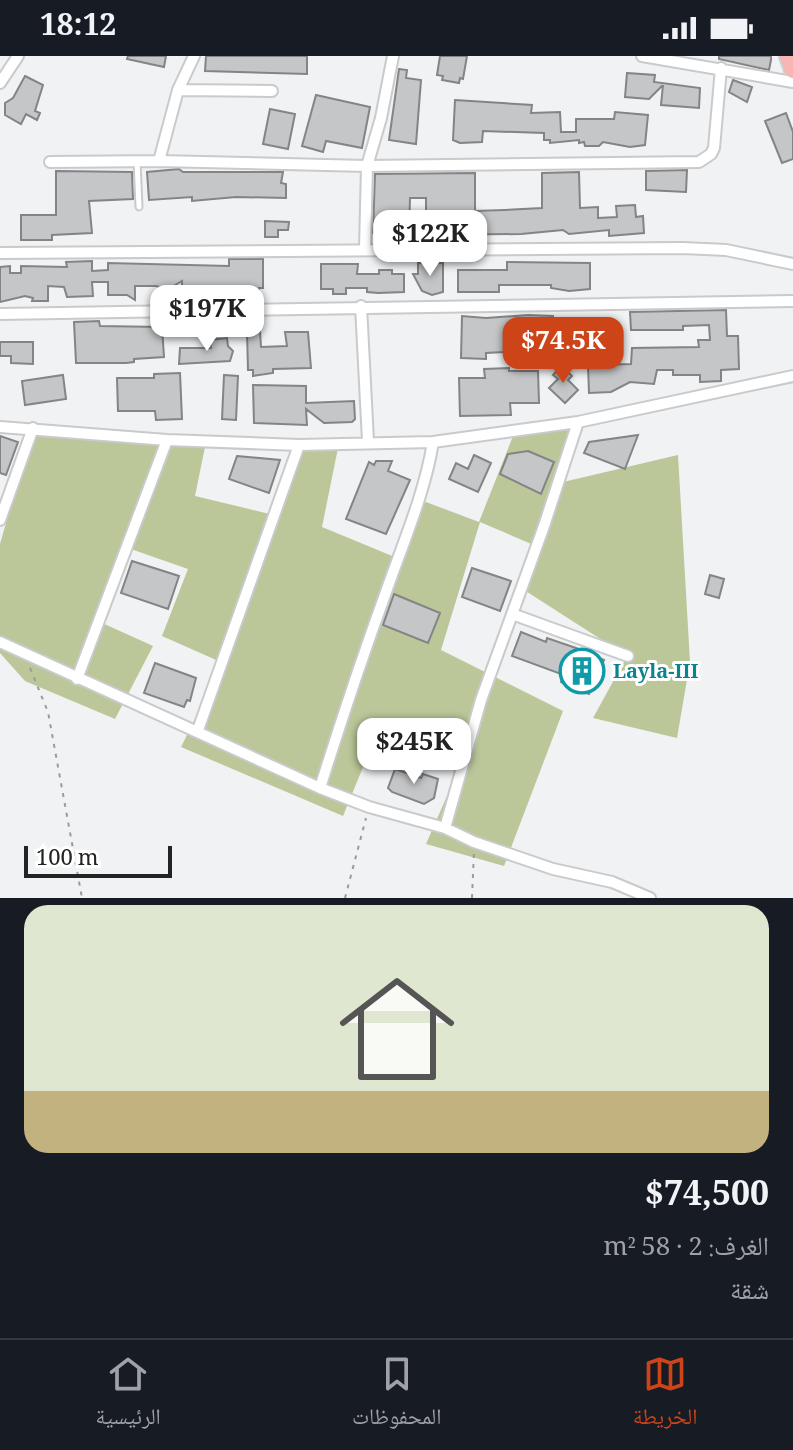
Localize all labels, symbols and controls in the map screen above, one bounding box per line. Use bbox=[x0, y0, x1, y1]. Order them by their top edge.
text: 18:12 bbox=[40, 3, 116, 54]
pin: $122K bbox=[374, 210, 486, 278]
text: $122K bbox=[391, 214, 469, 258]
pin: $197K bbox=[151, 285, 263, 353]
text: $197K bbox=[168, 289, 246, 333]
pin: $74.5K bbox=[498, 317, 628, 385]
text: $74.5K bbox=[521, 321, 605, 365]
building icon: Layla-III bbox=[558, 647, 606, 695]
place label: Layla-III bbox=[613, 657, 699, 691]
pin: $245K bbox=[358, 718, 470, 786]
text: $245K bbox=[375, 722, 453, 766]
text: 100 m bbox=[36, 841, 99, 879]
scale bar bbox=[24, 842, 172, 878]
icon: home bbox=[325, 957, 469, 1101]
text: $74,500 bbox=[645, 1169, 769, 1227]
text: الغرف: 2 · 58 m² bbox=[603, 1227, 769, 1271]
text: شقة bbox=[730, 1271, 769, 1315]
tab: الرئيسية bbox=[96, 1352, 161, 1438]
tab: المحفوظات bbox=[352, 1352, 441, 1438]
tab: الخريطة bbox=[633, 1352, 697, 1438]

